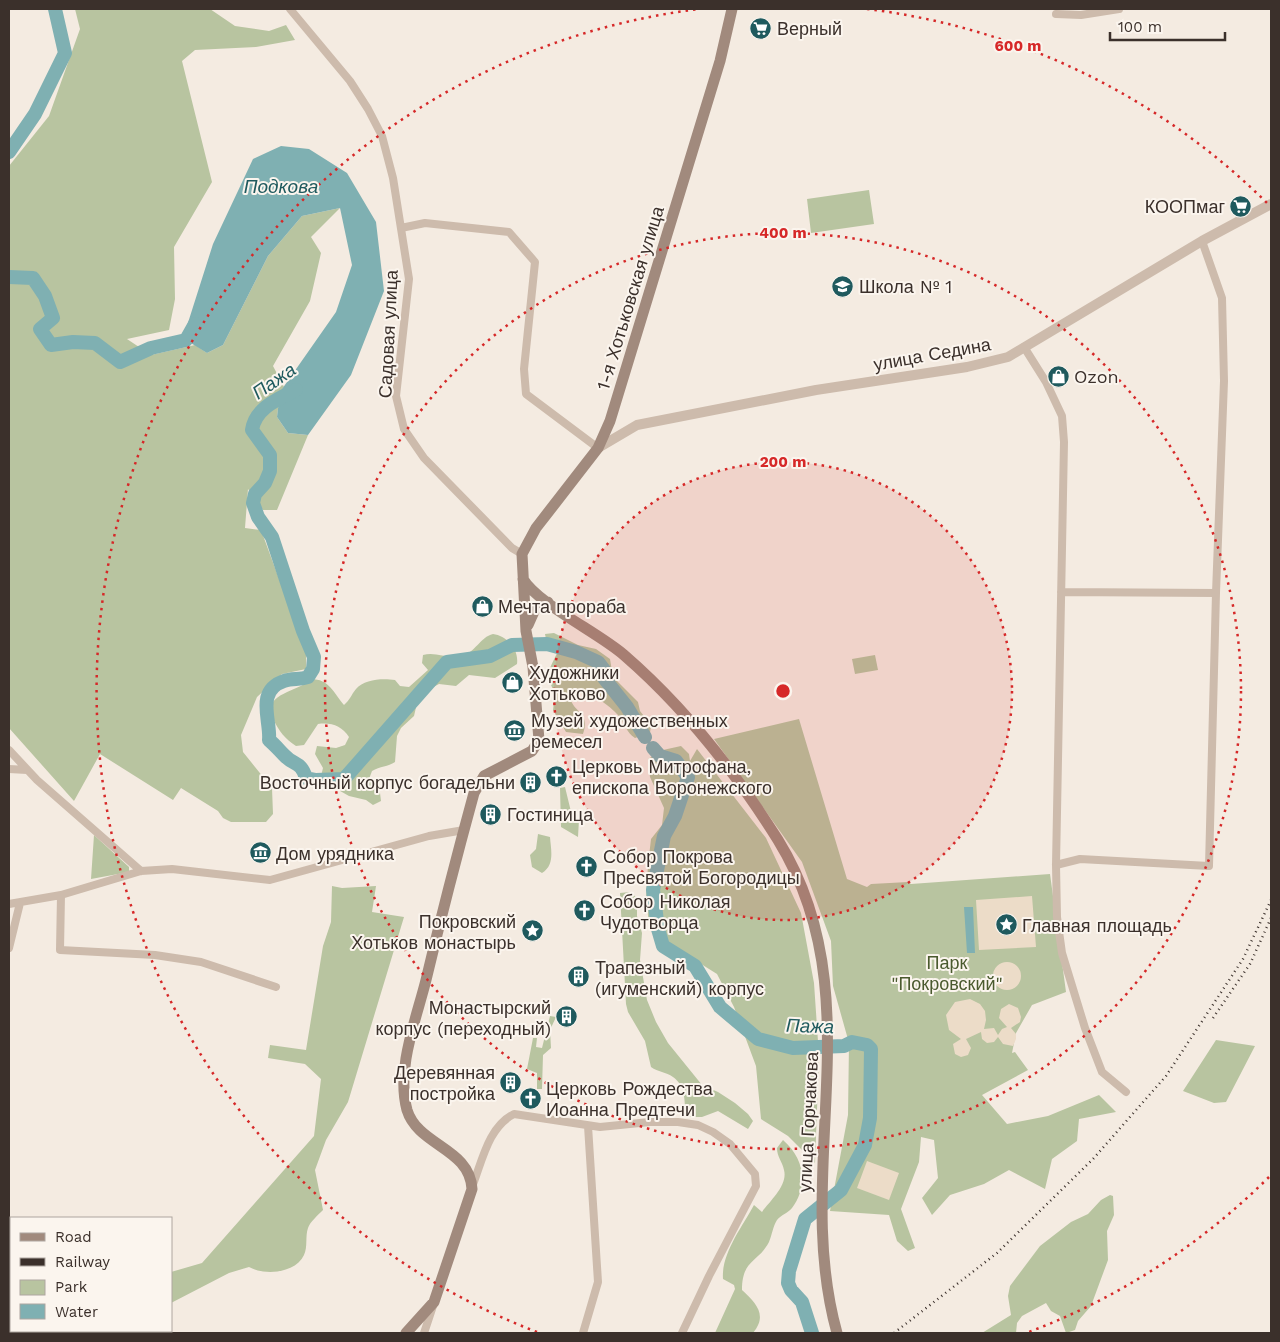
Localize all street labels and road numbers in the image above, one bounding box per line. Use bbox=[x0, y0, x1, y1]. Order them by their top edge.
street label: 1-я Хотьковская улица bbox=[592, 203, 668, 393]
street label: Садовая улица bbox=[374, 268, 402, 399]
street label: улица Седина bbox=[872, 333, 993, 375]
street label: улица Горчакова bbox=[794, 1050, 822, 1193]

